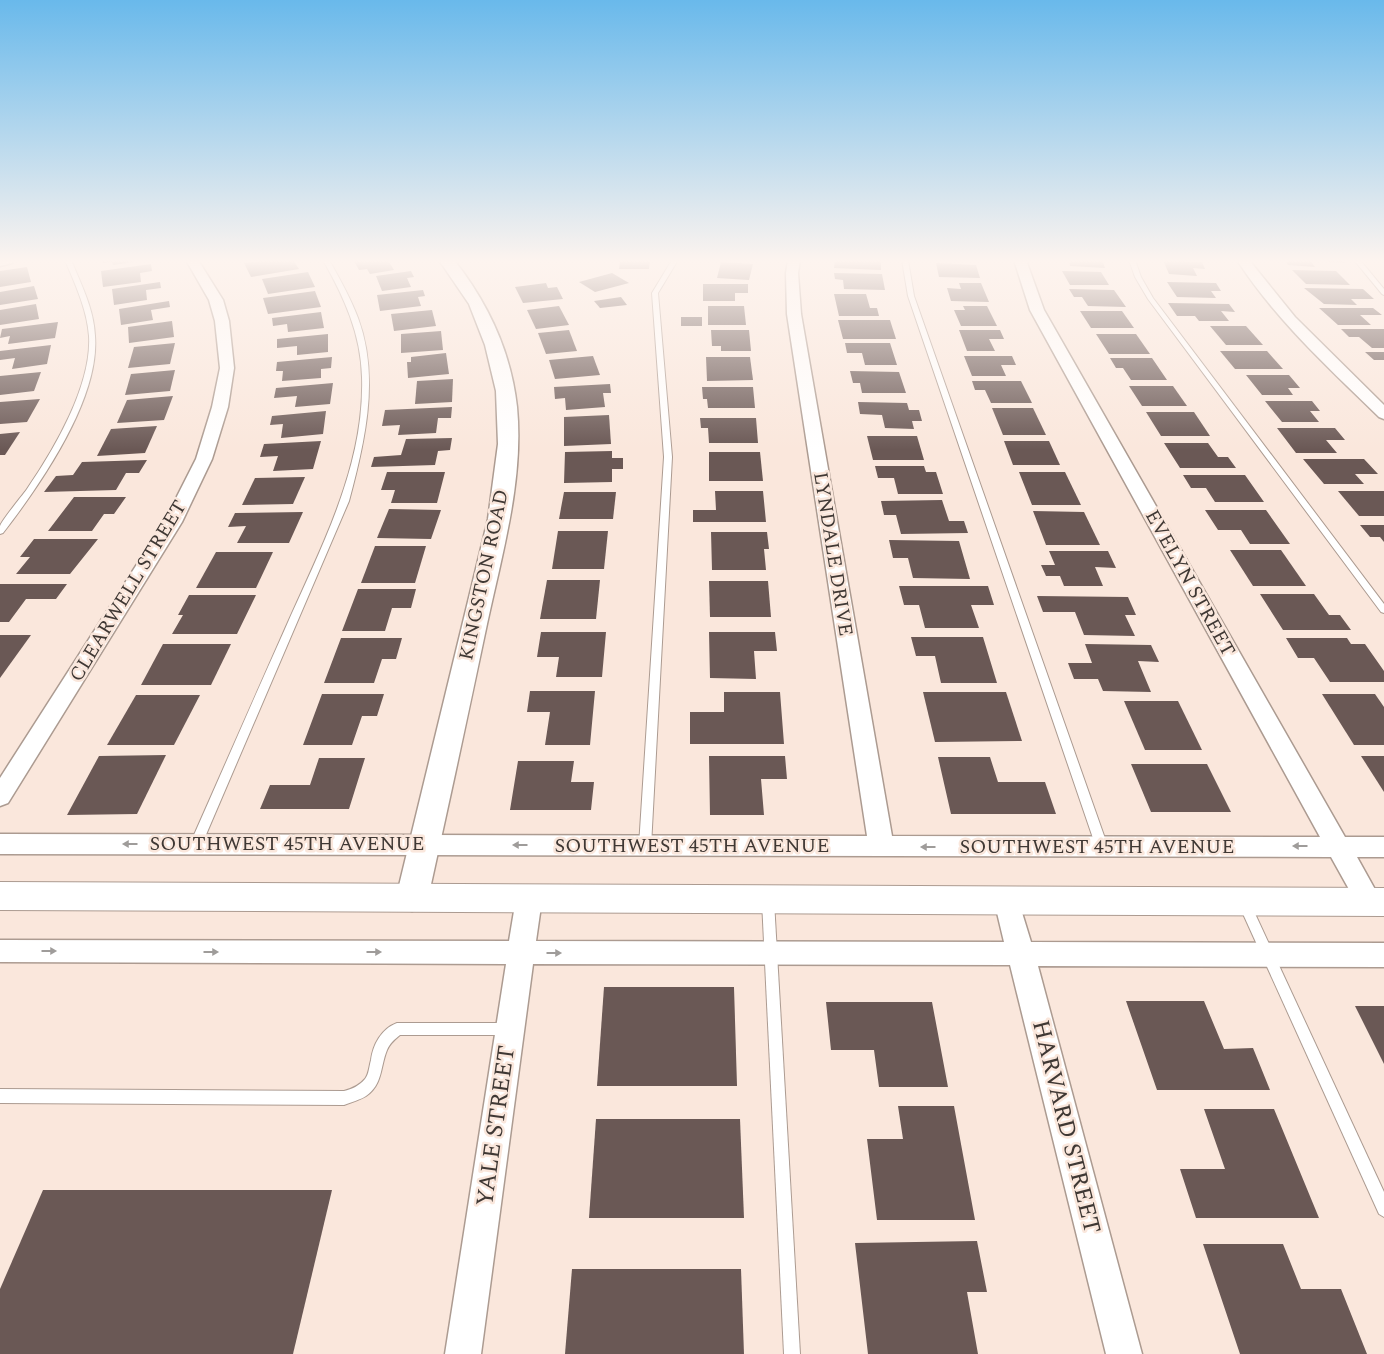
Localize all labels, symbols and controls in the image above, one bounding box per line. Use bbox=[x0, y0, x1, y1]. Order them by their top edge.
street label: LYNDALE DRIVE bbox=[805, 470, 861, 638]
street label: KINGSTON ROAD bbox=[451, 487, 517, 663]
street label: CLEARWELL STREET bbox=[62, 494, 194, 688]
street label: EVELYN STREET bbox=[1137, 504, 1243, 662]
street label: SOUTHWEST 45TH AVENUE bbox=[150, 829, 424, 859]
street label: SOUTHWEST 45TH AVENUE bbox=[555, 831, 829, 861]
street label: SOUTHWEST 45TH AVENUE bbox=[960, 832, 1234, 862]
one-way arrow bbox=[122, 840, 138, 848]
one-way arrow bbox=[512, 841, 528, 849]
one-way arrow bbox=[1292, 842, 1308, 850]
one-way arrow bbox=[920, 843, 936, 851]
one-way arrow bbox=[41, 947, 57, 955]
one-way arrow bbox=[203, 948, 219, 956]
one-way arrow bbox=[366, 948, 382, 956]
one-way arrow bbox=[546, 949, 562, 957]
street label: HARVARD STREET bbox=[1022, 1016, 1110, 1238]
street label: YALE STREET bbox=[467, 1043, 525, 1209]

